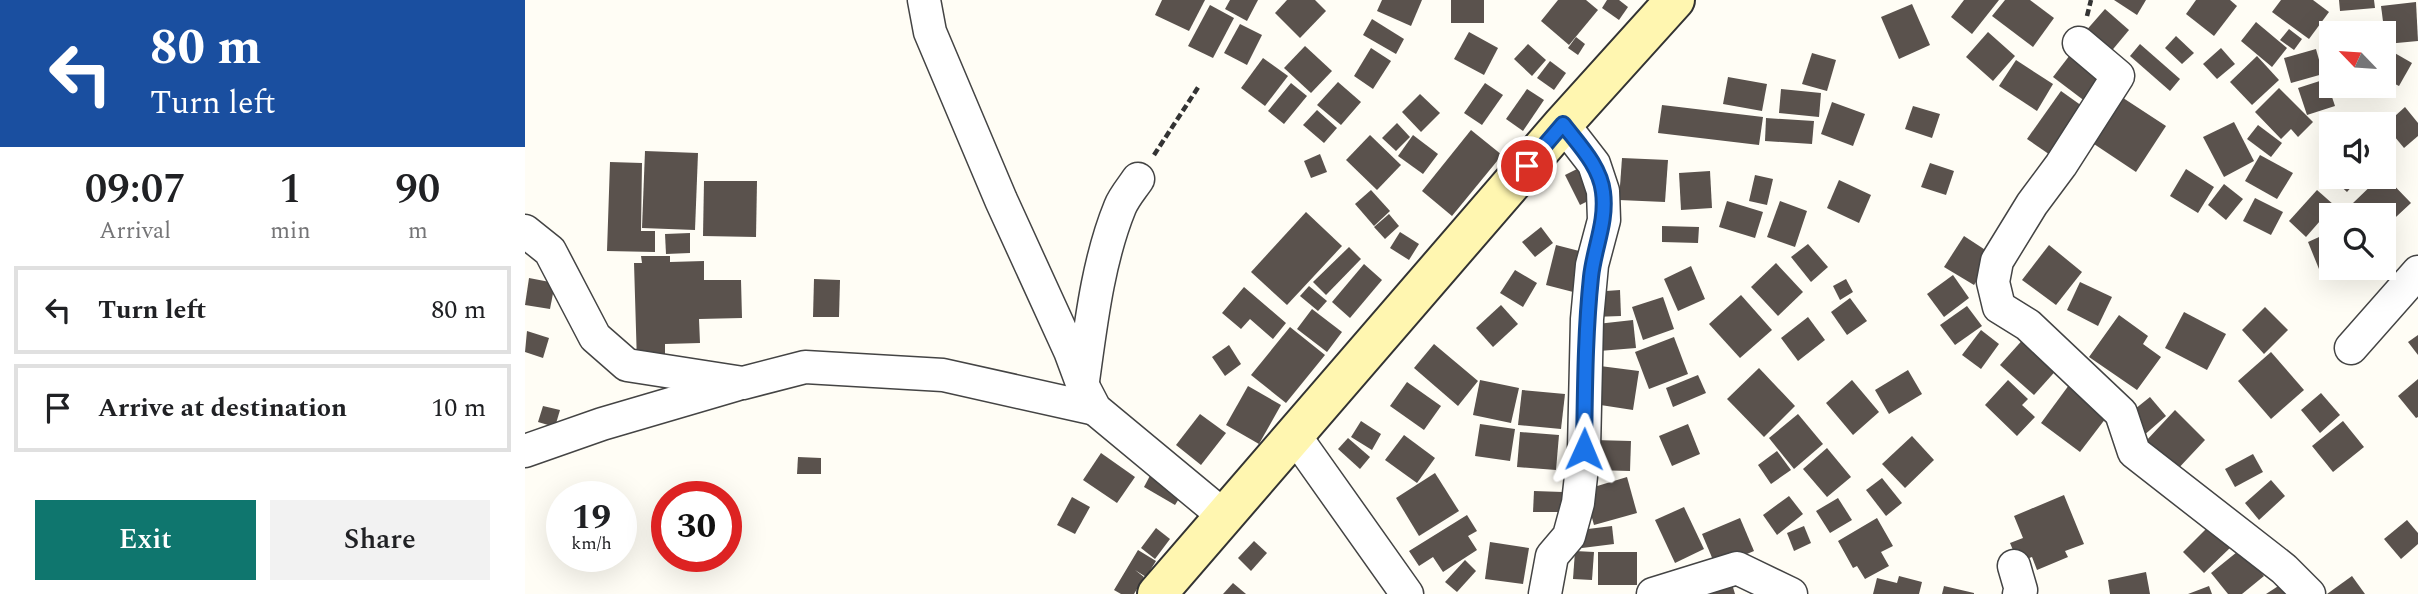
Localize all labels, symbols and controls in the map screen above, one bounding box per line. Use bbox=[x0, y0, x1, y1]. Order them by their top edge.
text: 80 m bbox=[150, 11, 261, 86]
north arrow bbox=[2319, 21, 2396, 98]
map controls bbox=[2319, 21, 2396, 280]
icon: left bbox=[35, 28, 126, 119]
text: Turn left bbox=[150, 79, 276, 128]
button: sound bbox=[2319, 112, 2396, 189]
pin bbox=[1497, 136, 1557, 196]
icon: arrive bbox=[1508, 147, 1546, 185]
text: 09:07 bbox=[85, 158, 186, 221]
text: 1 bbox=[279, 158, 302, 221]
text: 90 bbox=[395, 158, 440, 221]
button: search bbox=[2319, 203, 2396, 280]
text: Arrival bbox=[99, 214, 171, 249]
text: min bbox=[270, 214, 311, 249]
text: m bbox=[408, 214, 428, 249]
text: Turn left bbox=[98, 290, 206, 330]
text: 80 m bbox=[431, 290, 486, 330]
icon: left bbox=[39, 291, 77, 329]
text: Arrive at destination bbox=[98, 388, 347, 428]
text: 10 m bbox=[431, 388, 486, 428]
icon: arrive bbox=[39, 389, 77, 427]
position arrow bbox=[1547, 412, 1621, 486]
speed limit sign: 30 bbox=[651, 481, 742, 572]
text: 19 bbox=[572, 491, 611, 544]
button: Exit bbox=[35, 500, 256, 580]
button: Share bbox=[270, 500, 490, 580]
text: km/h bbox=[571, 530, 612, 557]

